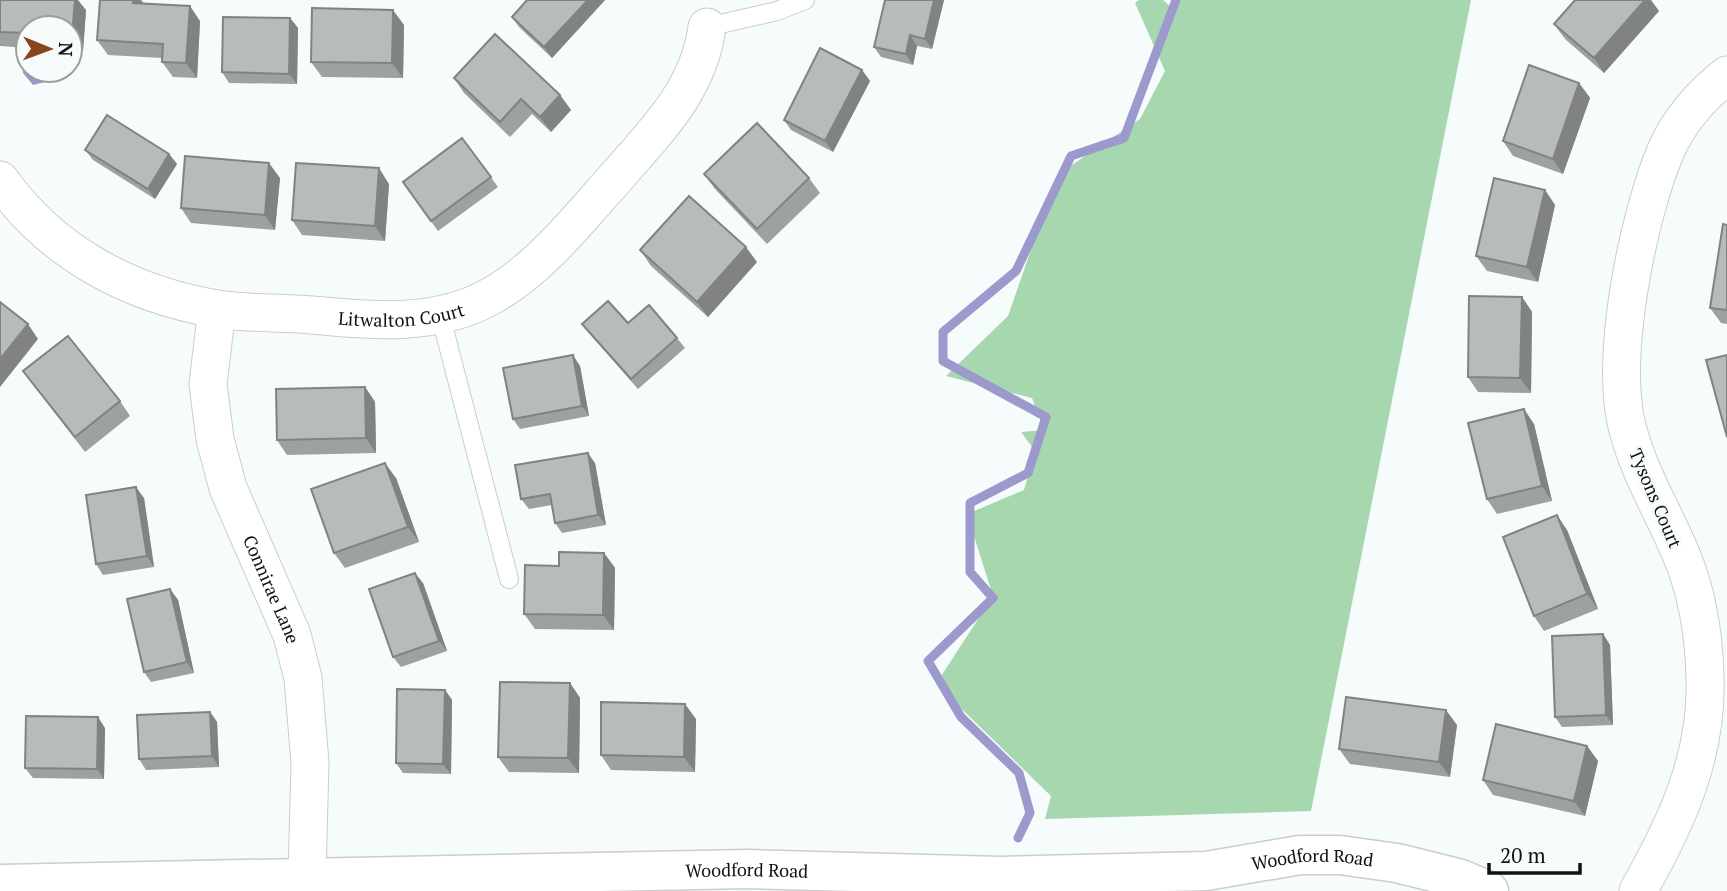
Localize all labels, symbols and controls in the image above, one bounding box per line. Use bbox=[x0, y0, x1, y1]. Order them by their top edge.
north arrow bbox=[14, 14, 84, 84]
text: N bbox=[54, 42, 79, 57]
street label: Litwalton Court bbox=[337, 297, 467, 332]
street label: Tysons Court bbox=[1624, 445, 1688, 552]
street label: Connirae Lane bbox=[238, 531, 306, 646]
scale bar bbox=[1489, 832, 1580, 876]
text: 20 m bbox=[1500, 841, 1546, 869]
street label: Woodford Road bbox=[1250, 842, 1375, 875]
street label: Woodford Road bbox=[685, 857, 809, 883]

